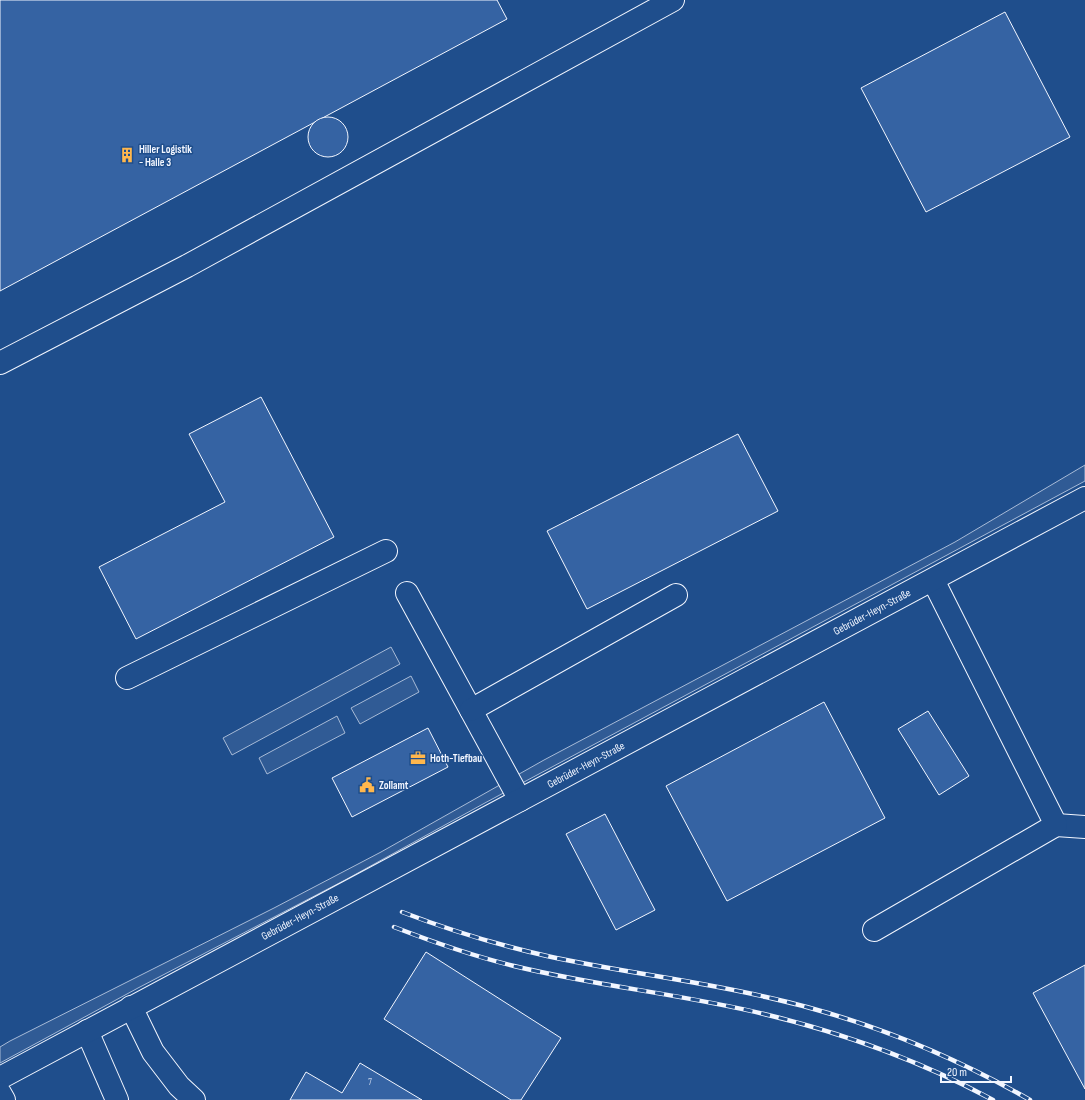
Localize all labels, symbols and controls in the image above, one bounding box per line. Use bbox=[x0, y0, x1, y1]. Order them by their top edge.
place label: Hiller Logistik - Halle 3 bbox=[139, 143, 192, 169]
building icon: Hiller Logistik - Halle 3 bbox=[118, 146, 136, 164]
street label: Gebrüder-Heyn-Straße bbox=[831, 586, 913, 638]
street label: Gebrüder-Heyn-Straße bbox=[545, 739, 627, 791]
office icon: Hoth-Tiefbau bbox=[409, 749, 427, 767]
place label: Hoth-Tiefbau bbox=[430, 752, 482, 765]
public building icon: Zollamt bbox=[358, 776, 376, 794]
place label: Zollamt bbox=[379, 779, 409, 792]
street label: Gebrüder-Heyn-Straße bbox=[259, 891, 341, 943]
scale bar bbox=[941, 1058, 1011, 1084]
text: 20 m bbox=[947, 1065, 967, 1080]
house number: 7 bbox=[368, 1077, 372, 1088]

